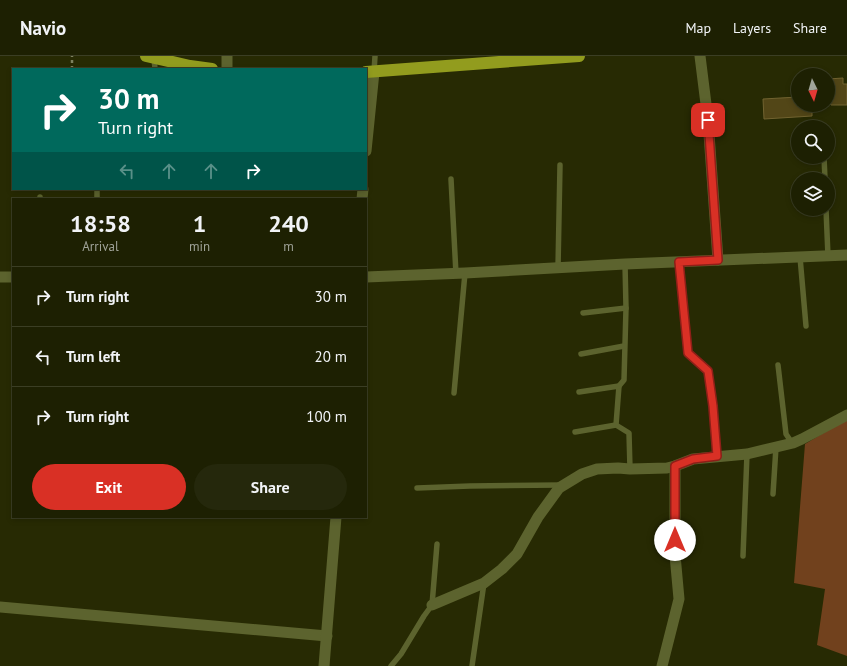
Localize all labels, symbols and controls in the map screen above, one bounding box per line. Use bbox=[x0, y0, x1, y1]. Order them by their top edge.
text: Navio bbox=[20, 16, 66, 40]
text: Map bbox=[685, 19, 711, 37]
text: Layers bbox=[733, 19, 771, 37]
text: Share bbox=[793, 19, 827, 37]
north arrow bbox=[791, 68, 835, 112]
map controls bbox=[791, 68, 835, 216]
text: 30 m bbox=[98, 80, 159, 117]
icon: right bbox=[32, 84, 84, 136]
pin bbox=[691, 103, 725, 137]
icon: arrive bbox=[697, 109, 719, 131]
text: Turn right bbox=[98, 116, 173, 139]
button: search bbox=[791, 120, 835, 164]
icon: left bbox=[116, 160, 138, 182]
icon: ahead bbox=[158, 160, 180, 182]
icon: ahead bbox=[200, 160, 222, 182]
icon: right bbox=[242, 160, 264, 182]
button: layers bbox=[791, 172, 835, 216]
text: 18:58 bbox=[70, 208, 131, 239]
text: 1 bbox=[193, 208, 206, 239]
text: 240 bbox=[268, 208, 309, 239]
text: Arrival bbox=[82, 238, 119, 255]
text: min bbox=[189, 238, 210, 255]
text: m bbox=[283, 238, 294, 255]
icon: right bbox=[32, 286, 54, 308]
text: Turn right bbox=[66, 287, 129, 306]
text: 30 m bbox=[314, 287, 347, 306]
icon: left bbox=[32, 346, 54, 368]
text: Turn left bbox=[66, 347, 120, 366]
text: 20 m bbox=[314, 347, 347, 366]
icon: right bbox=[32, 406, 54, 428]
text: Turn right bbox=[66, 407, 129, 426]
text: 100 m bbox=[306, 407, 347, 426]
button: Exit bbox=[32, 464, 186, 510]
button: Share bbox=[194, 464, 347, 510]
position arrow bbox=[654, 519, 696, 561]

